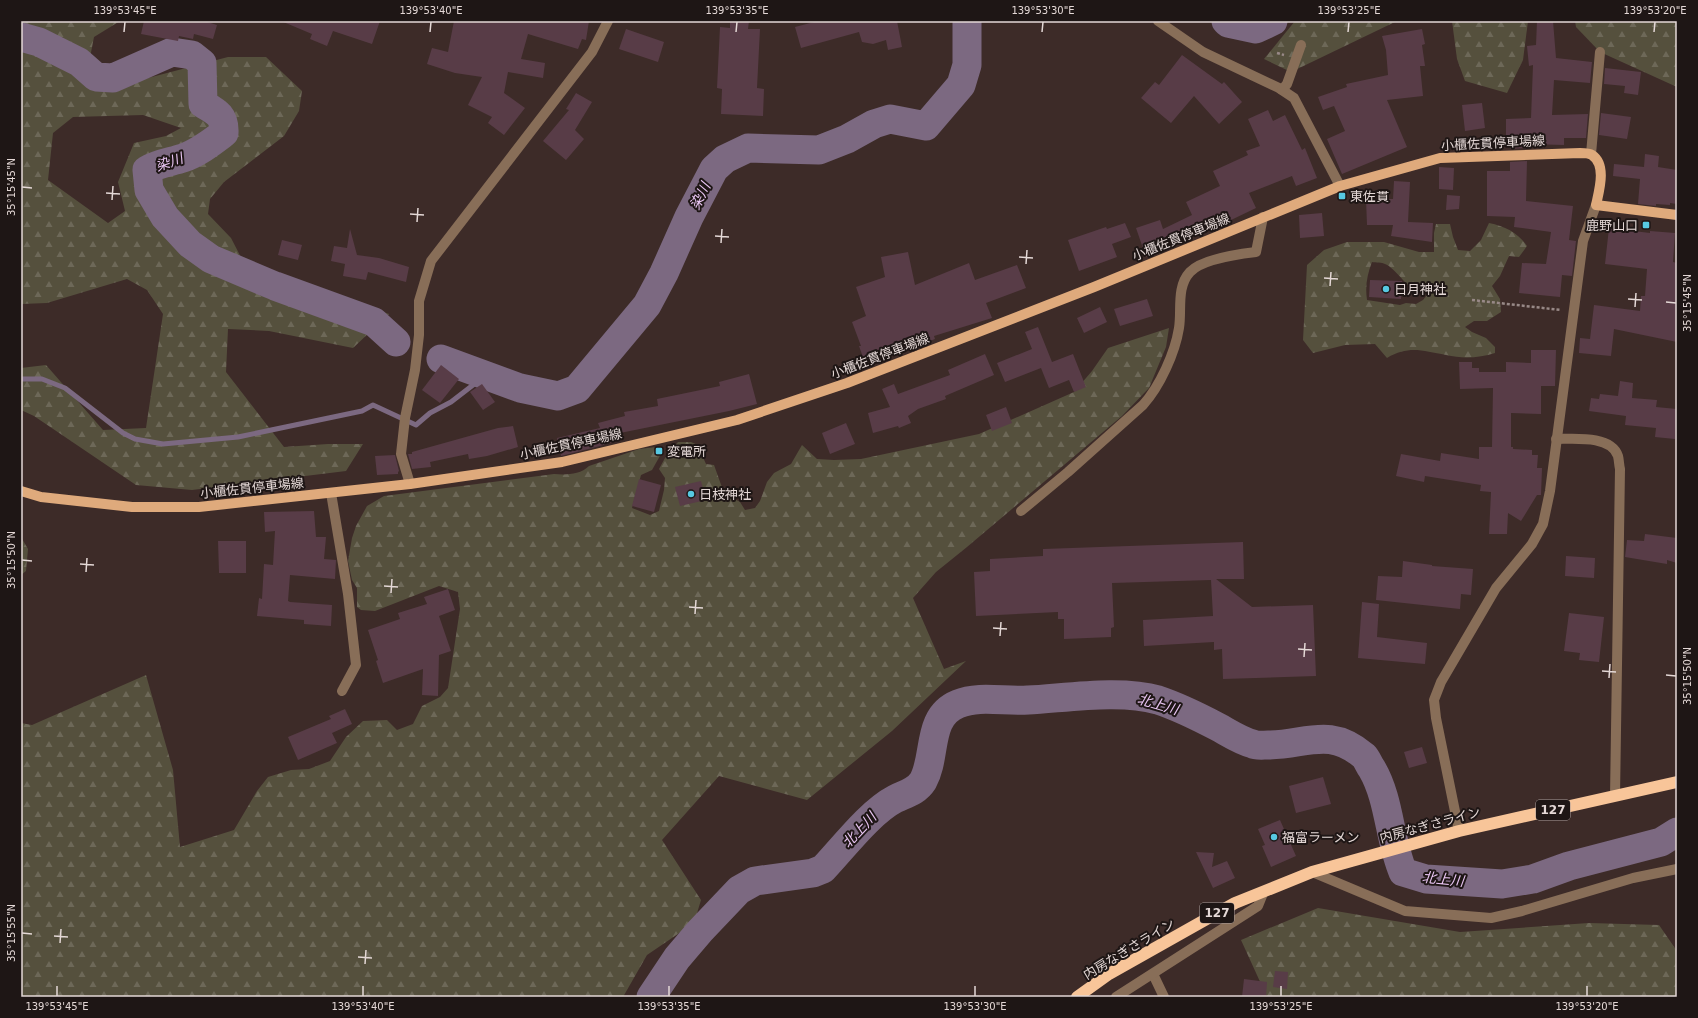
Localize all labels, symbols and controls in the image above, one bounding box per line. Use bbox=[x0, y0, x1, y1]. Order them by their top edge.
text: 139°53'45"E bbox=[93, 5, 157, 16]
text: 139°53'40"E bbox=[399, 5, 463, 16]
text: 139°53'35"E bbox=[705, 5, 769, 16]
text: 139°53'30"E bbox=[1011, 5, 1075, 16]
text: 139°53'25"E bbox=[1317, 5, 1381, 16]
text: 139°53'20"E bbox=[1623, 5, 1687, 16]
street label: 小櫃佐貫停車場線 bbox=[1441, 133, 1545, 153]
water label: 染川 bbox=[153, 149, 187, 174]
text: 35°15'45"N bbox=[6, 158, 17, 216]
water label: 染川 bbox=[687, 178, 714, 212]
place label: 東佐貫 bbox=[1350, 189, 1389, 204]
marker: 東佐貫 bbox=[1337, 191, 1347, 201]
street label: 小櫃佐貫停車場線 bbox=[1130, 211, 1232, 263]
place label: 鹿野山口 bbox=[1586, 218, 1638, 233]
marker: 鹿野山口 bbox=[1641, 220, 1651, 230]
text: 35°15'45"N bbox=[1682, 274, 1693, 332]
place label: 日月神社 bbox=[1394, 282, 1446, 297]
marker: 日月神社 bbox=[1381, 284, 1391, 294]
street label: 小櫃佐貫停車場線 bbox=[829, 330, 931, 382]
street label: 小櫃佐貫停車場線 bbox=[519, 426, 623, 462]
place label: 変電所 bbox=[667, 444, 706, 459]
marker: 変電所 bbox=[654, 446, 664, 456]
street label: 小櫃佐貫停車場線 bbox=[199, 475, 305, 501]
place label: 日枝神社 bbox=[699, 487, 751, 502]
marker: 日枝神社 bbox=[686, 489, 696, 499]
text: 35°15'50"N bbox=[6, 531, 17, 589]
text: 35°15'50"N bbox=[1682, 647, 1693, 705]
water label: 北上川 bbox=[1136, 691, 1182, 718]
road number: 127 bbox=[1536, 800, 1570, 820]
street label: 内房なぎさライン bbox=[1378, 804, 1482, 846]
water label: 北上川 bbox=[839, 808, 881, 851]
place label: 福富ラーメン bbox=[1282, 830, 1359, 845]
marker: 福富ラーメン bbox=[1269, 832, 1279, 842]
water label: 北上川 bbox=[1421, 869, 1467, 889]
road number: 127 bbox=[1200, 903, 1234, 923]
text: 35°15'55"N bbox=[6, 904, 17, 962]
street label: 内房なぎさライン bbox=[1081, 916, 1177, 982]
text: 139°53'45"E bbox=[25, 1001, 89, 1012]
text: 139°53'40"E bbox=[331, 1001, 395, 1012]
text: 139°53'35"E bbox=[637, 1001, 701, 1012]
text: 139°53'30"E bbox=[943, 1001, 1007, 1012]
text: 139°53'25"E bbox=[1249, 1001, 1313, 1012]
text: 139°53'20"E bbox=[1555, 1001, 1619, 1012]

